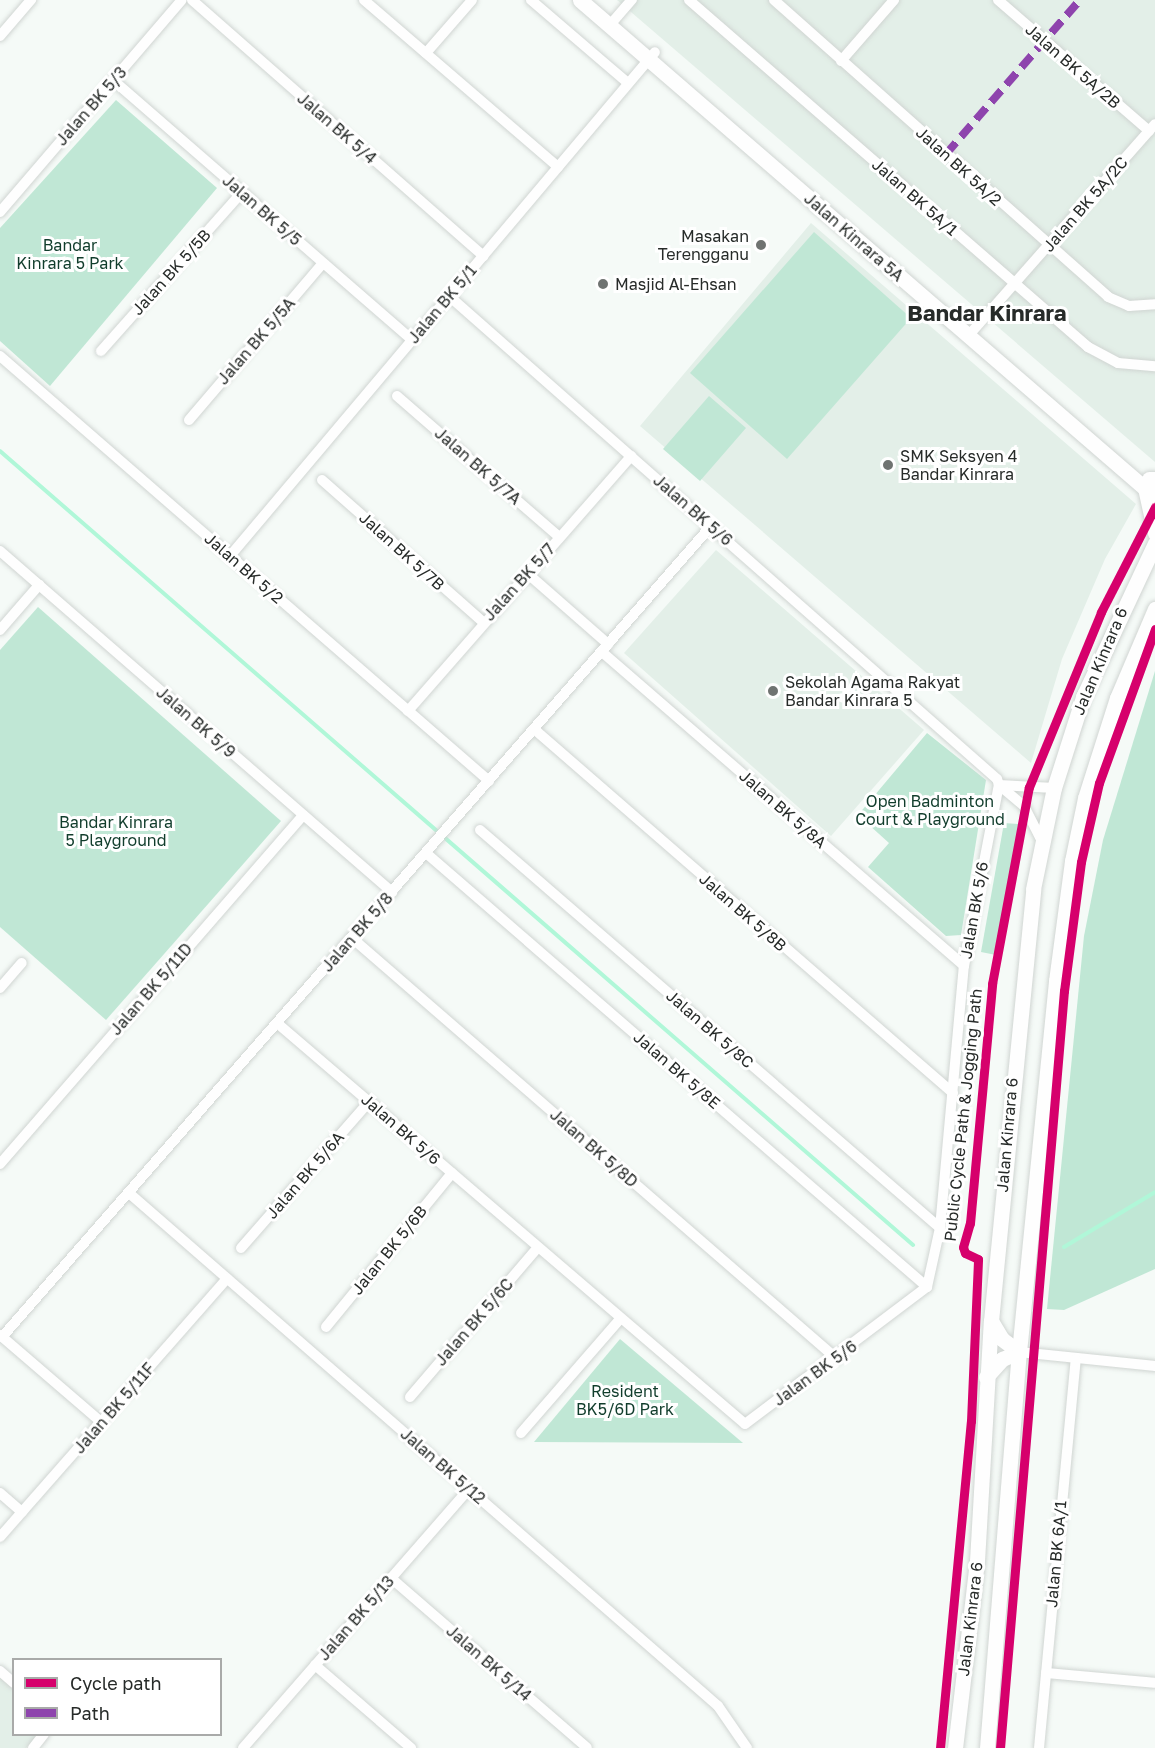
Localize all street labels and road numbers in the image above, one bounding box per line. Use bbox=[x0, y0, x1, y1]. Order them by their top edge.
street label: Jalan BK 5A/2B bbox=[1022, 20, 1124, 112]
street label: Jalan BK 5/3 bbox=[52, 63, 130, 149]
street label: Jalan BK 5/4 bbox=[294, 88, 380, 168]
street label: Jalan BK 5A/2 bbox=[912, 123, 1006, 209]
street label: Jalan BK 5A/2C bbox=[1039, 153, 1131, 255]
street label: Jalan BK 5A/1 bbox=[868, 155, 962, 239]
street label: Jalan BK 5/5 bbox=[219, 171, 305, 249]
street label: Jalan Kinrara 5A bbox=[800, 189, 908, 285]
street label: Jalan BK 5/5B bbox=[128, 225, 214, 319]
street label: Jalan BK 5/1 bbox=[404, 261, 480, 347]
street label: Jalan BK 5/5A bbox=[213, 294, 299, 388]
street label: Jalan BK 5/7A bbox=[431, 423, 525, 509]
street label: Jalan BK 5/6 bbox=[650, 471, 736, 549]
street label: Jalan BK 5/7B bbox=[356, 508, 448, 594]
street label: Jalan BK 5/2 bbox=[201, 529, 287, 607]
street label: Jalan BK 5/7 bbox=[479, 539, 559, 625]
street label: Jalan Kinrara 6 bbox=[1069, 604, 1131, 718]
street label: Jalan BK 5/9 bbox=[153, 683, 239, 761]
street label: Jalan BK 5/8A bbox=[736, 766, 830, 852]
street label: Jalan BK 5/6 bbox=[956, 860, 992, 960]
street label: Jalan BK 5/8B bbox=[696, 869, 790, 955]
street label: Jalan BK 5/8 bbox=[317, 889, 397, 975]
street label: Jalan BK 5/11D bbox=[106, 939, 196, 1039]
street label: Jalan BK 5/8C bbox=[662, 986, 758, 1072]
street label: Public Cycle Path & Jogging Path bbox=[940, 988, 986, 1242]
street label: Jalan BK 5/8E bbox=[630, 1027, 724, 1113]
street label: Jalan Kinrara 6 bbox=[992, 1077, 1022, 1193]
street label: Jalan BK 5/6 bbox=[358, 1090, 444, 1168]
street label: Jalan BK 5/8D bbox=[546, 1105, 642, 1191]
street label: Jalan BK 5/6A bbox=[262, 1128, 348, 1222]
street label: Jalan BK 5/6B bbox=[347, 1202, 431, 1298]
street label: Jalan BK 5/6C bbox=[431, 1274, 517, 1370]
street label: Jalan BK 5/6 bbox=[770, 1336, 860, 1410]
street label: Jalan BK 5/11F bbox=[69, 1359, 159, 1457]
street label: Jalan BK 5/12 bbox=[397, 1424, 489, 1508]
street label: Jalan BK 6A/1 bbox=[1042, 1500, 1070, 1608]
street label: Jalan Kinrara 6 bbox=[953, 1561, 987, 1677]
street label: Jalan BK 5/13 bbox=[314, 1572, 398, 1664]
street label: Jalan BK 5/14 bbox=[443, 1621, 535, 1705]

